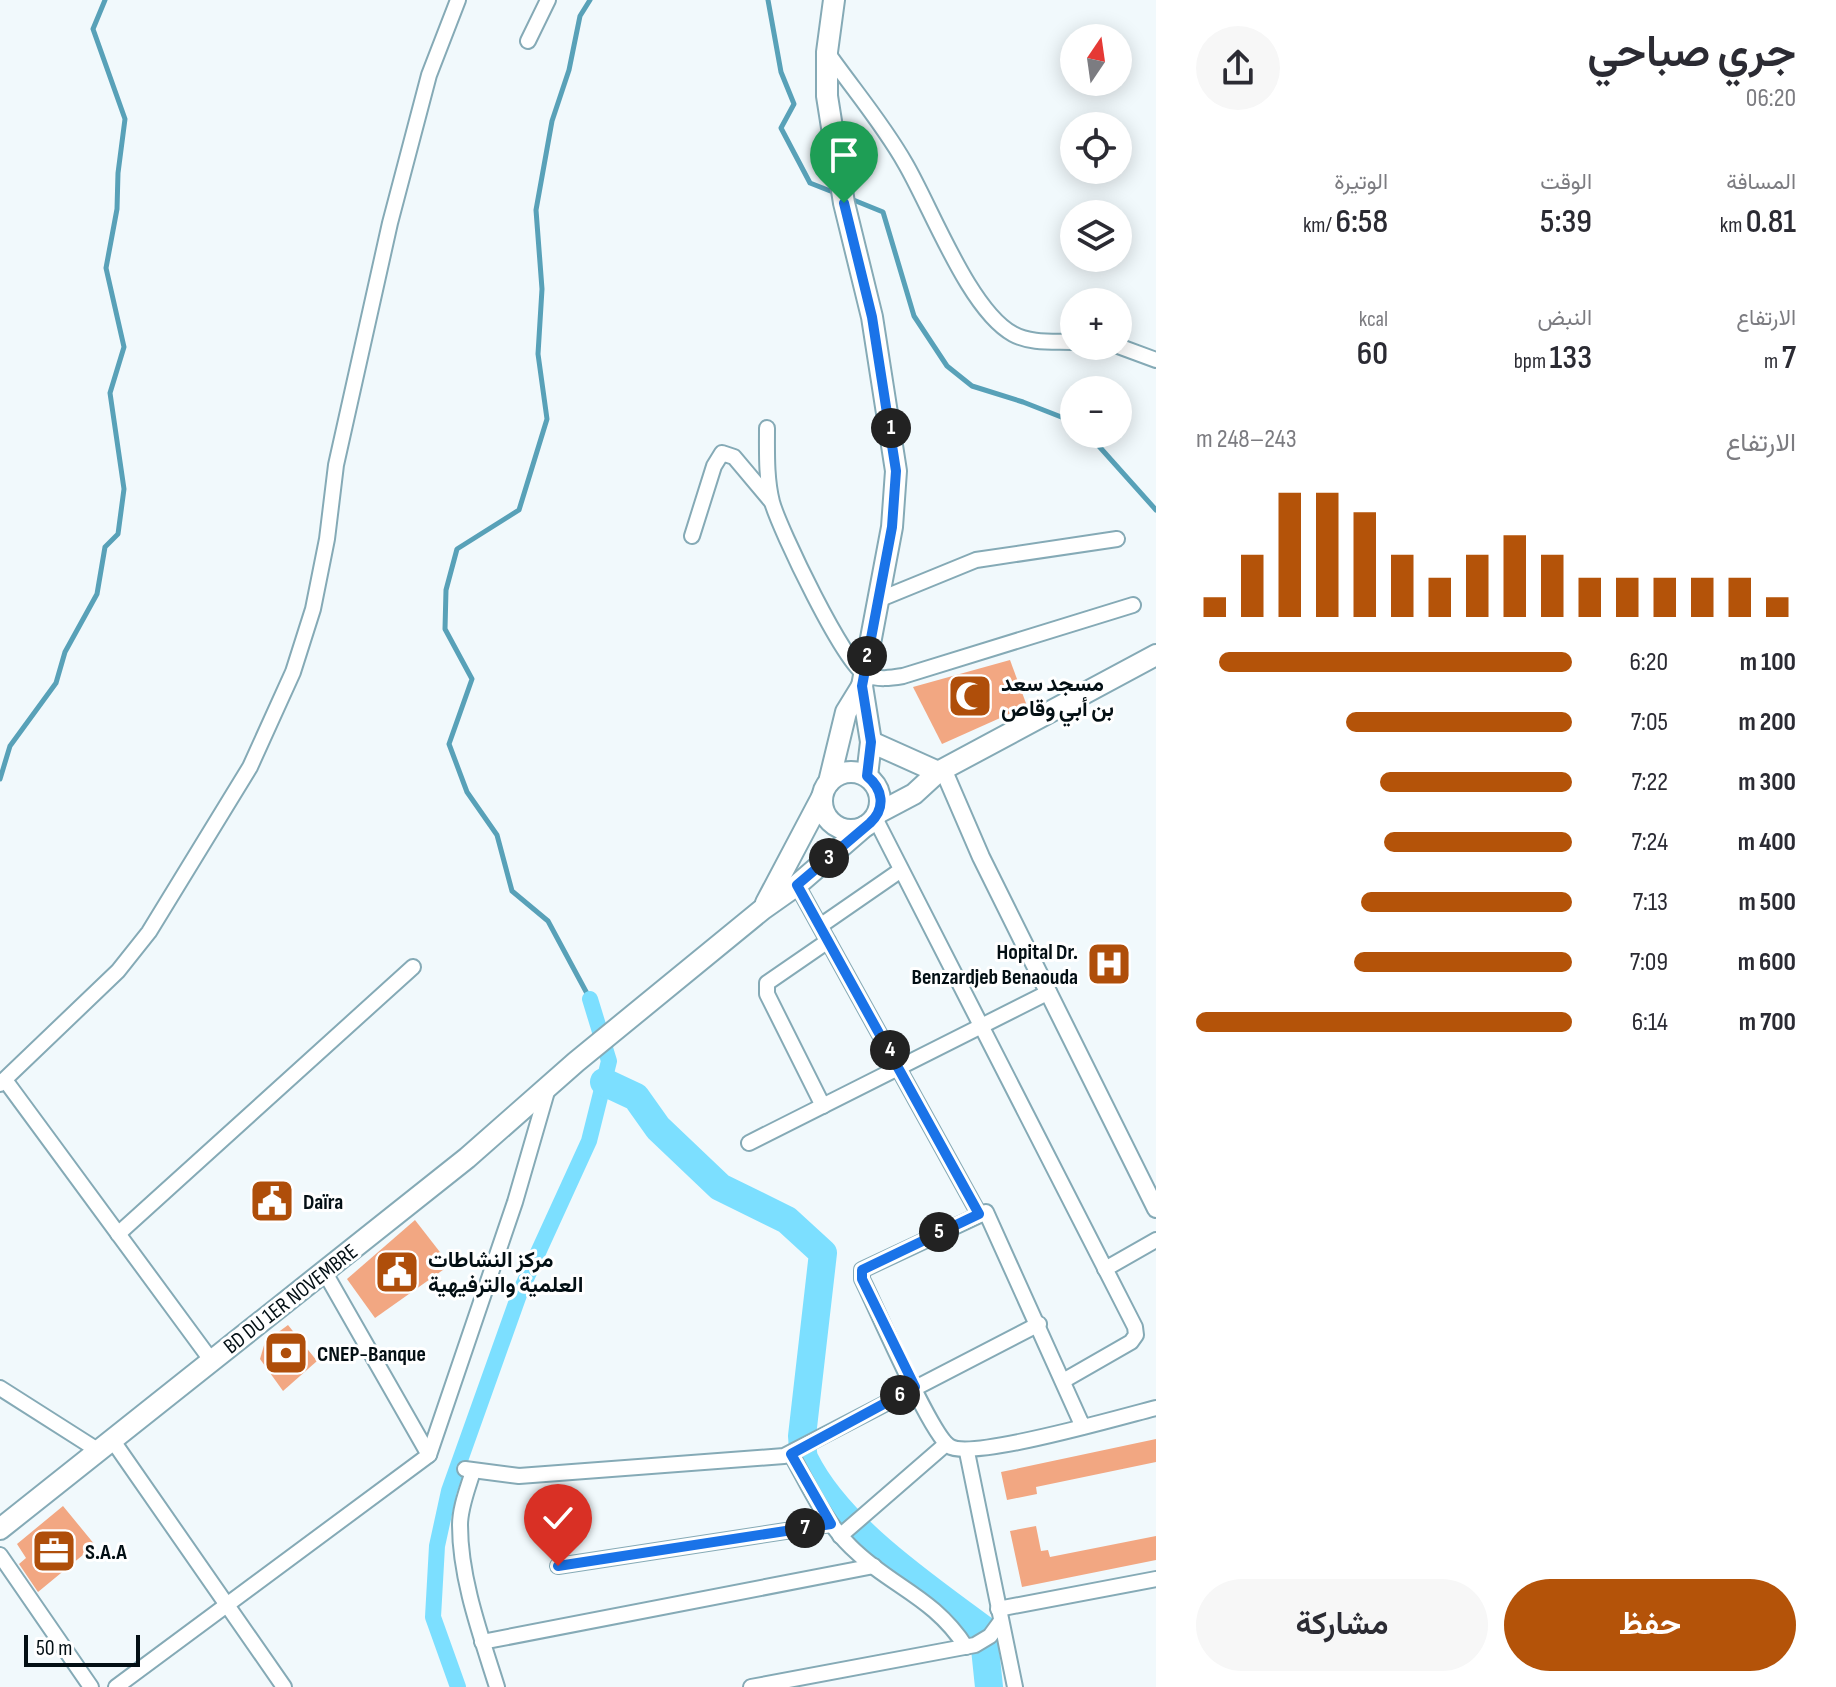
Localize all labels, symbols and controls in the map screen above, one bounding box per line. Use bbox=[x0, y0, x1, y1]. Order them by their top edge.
north arrow bbox=[1060, 24, 1132, 96]
map controls bbox=[1060, 24, 1132, 448]
button: share bbox=[1196, 26, 1280, 110]
text: جري صباحي bbox=[1587, 26, 1796, 79]
text: 06:20 bbox=[1746, 83, 1796, 114]
button: locate bbox=[1060, 112, 1132, 184]
pin bbox=[810, 121, 878, 203]
icon: arrive bbox=[822, 133, 866, 177]
text: الوتيرة bbox=[1334, 169, 1388, 196]
text: الوقت bbox=[1540, 169, 1592, 196]
text: المسافة bbox=[1726, 169, 1796, 196]
button: layers bbox=[1060, 200, 1132, 272]
text: 6:58 bbox=[1335, 201, 1388, 242]
text: 5:39 bbox=[1540, 201, 1592, 242]
text: 0.81 bbox=[1746, 201, 1796, 242]
text: /km bbox=[1303, 212, 1335, 239]
text: km bbox=[1720, 212, 1746, 239]
button: + bbox=[1060, 288, 1132, 360]
text: النبض bbox=[1538, 305, 1592, 332]
text: الارتفاع bbox=[1736, 305, 1796, 332]
text: kcal bbox=[1359, 306, 1388, 333]
text: 60 bbox=[1357, 333, 1388, 374]
text: 133 bbox=[1550, 337, 1592, 378]
text: 7 bbox=[1782, 337, 1796, 378]
text: bpm bbox=[1514, 348, 1550, 375]
text: m bbox=[1764, 348, 1782, 375]
button: − bbox=[1060, 376, 1132, 448]
pin: 1 bbox=[871, 408, 911, 448]
text: 1 bbox=[887, 414, 895, 441]
text: 243–248 m bbox=[1196, 424, 1297, 455]
text: الارتفاع bbox=[1725, 428, 1796, 459]
pin: 2 bbox=[847, 636, 887, 676]
text: 2 bbox=[862, 642, 872, 669]
text: 6:20 bbox=[1629, 647, 1668, 678]
text: 100 m bbox=[1740, 647, 1796, 678]
place label: مسجد سعد بن أبي وقاص bbox=[1001, 671, 1114, 727]
mosque icon: مسجد سعد بن أبي وقاص bbox=[946, 672, 994, 720]
text: 7:05 bbox=[1631, 707, 1668, 738]
text: 200 m bbox=[1739, 707, 1796, 738]
text: 7:22 bbox=[1631, 767, 1668, 798]
text: 300 m bbox=[1738, 767, 1796, 798]
text: 7:24 bbox=[1631, 827, 1668, 858]
text: 400 m bbox=[1738, 827, 1796, 858]
pin: 3 bbox=[809, 838, 849, 878]
text: 3 bbox=[824, 844, 834, 871]
text: 7:13 bbox=[1633, 887, 1668, 918]
text: 500 m bbox=[1739, 887, 1796, 918]
place label: Hopital Dr. Benzardjeb Benaouda bbox=[912, 939, 1078, 991]
hospital icon: Hopital Dr. Benzardjeb Benaouda bbox=[1085, 940, 1133, 988]
text: 7:09 bbox=[1630, 947, 1668, 978]
text: 600 m bbox=[1738, 947, 1796, 978]
text: 6:14 bbox=[1632, 1007, 1668, 1038]
text: 700 m bbox=[1739, 1007, 1796, 1038]
pin: 4 bbox=[870, 1030, 910, 1070]
text: 4 bbox=[885, 1036, 895, 1063]
public building icon: Daïra bbox=[248, 1177, 296, 1225]
place label: Daïra bbox=[303, 1189, 343, 1216]
pin: 5 bbox=[919, 1212, 959, 1252]
text: 5 bbox=[934, 1218, 944, 1245]
street label: BD DU 1ER NOVEMBRE bbox=[218, 1238, 363, 1360]
place label: مركز النشاطات العلمية والترفيهية bbox=[428, 1247, 583, 1299]
public building icon: مركز النشاطات العلمية والترفيهية bbox=[373, 1248, 421, 1296]
bank icon: CNEP-Banque bbox=[262, 1329, 310, 1377]
place label: CNEP-Banque bbox=[317, 1341, 426, 1368]
pin: 6 bbox=[880, 1375, 920, 1415]
text: 6 bbox=[895, 1381, 905, 1408]
pin bbox=[524, 1484, 592, 1566]
icon: check bbox=[536, 1496, 580, 1540]
pin: 7 bbox=[785, 1508, 825, 1548]
text: 7 bbox=[800, 1514, 810, 1541]
office icon: S.A.A bbox=[30, 1527, 78, 1575]
place label: S.A.A bbox=[85, 1539, 127, 1566]
button: مشاركة bbox=[1196, 1579, 1488, 1671]
button: حفظ bbox=[1504, 1579, 1796, 1671]
scale bar bbox=[24, 1631, 140, 1667]
text: 50 m bbox=[36, 1635, 72, 1662]

